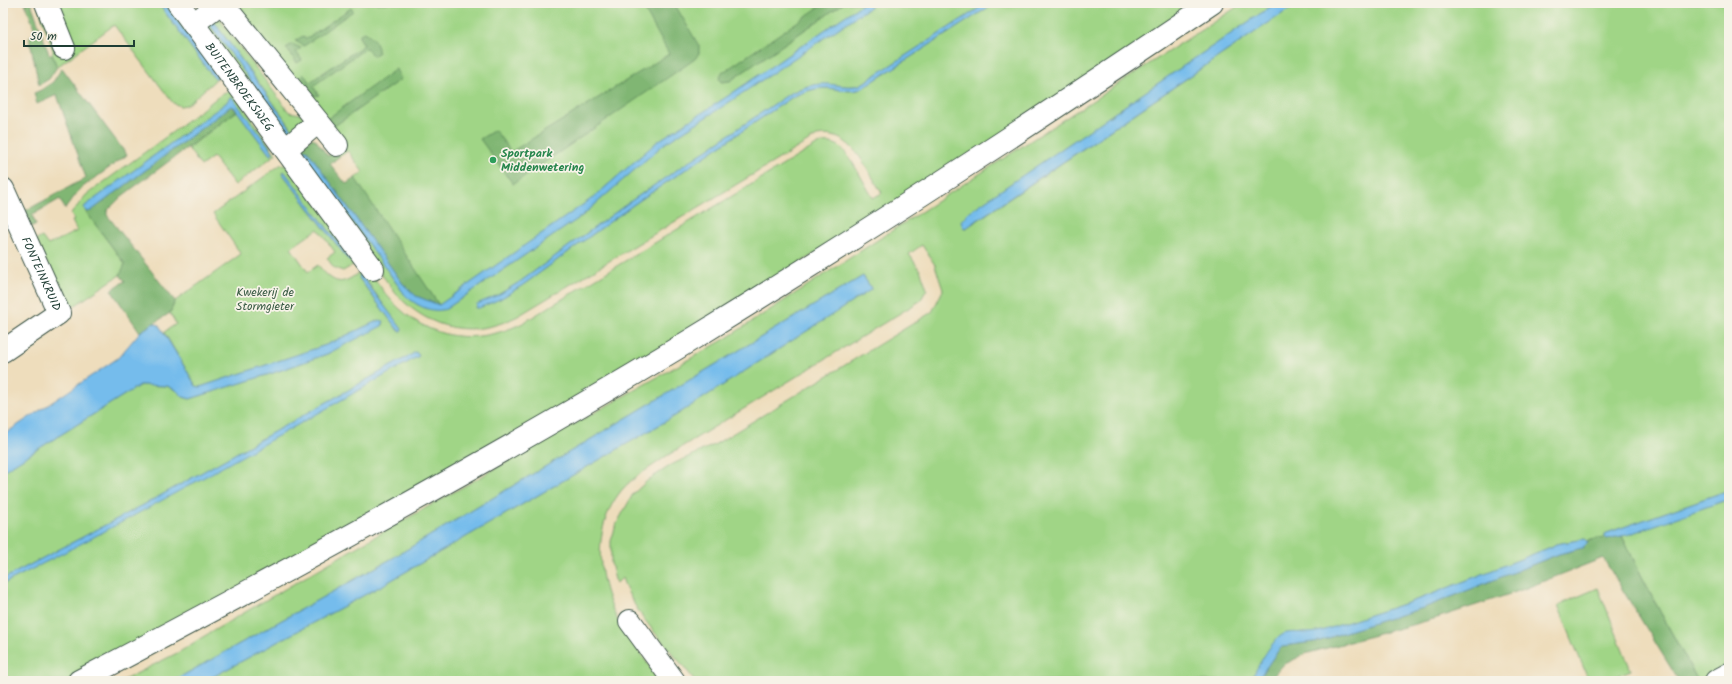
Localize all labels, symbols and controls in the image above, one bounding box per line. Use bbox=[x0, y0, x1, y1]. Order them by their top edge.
scale bar bbox=[24, 22, 134, 48]
text: 50 m bbox=[30, 27, 57, 46]
street label: BUITENBROEKSWEG bbox=[200, 39, 278, 136]
place label: Sportpark Middenwetering bbox=[501, 144, 584, 177]
marker: Sportpark Middenwetering bbox=[488, 155, 498, 165]
street label: FONTEINKRUID bbox=[16, 234, 66, 314]
park label: Kwekerij de Stormgieter bbox=[236, 283, 295, 316]

